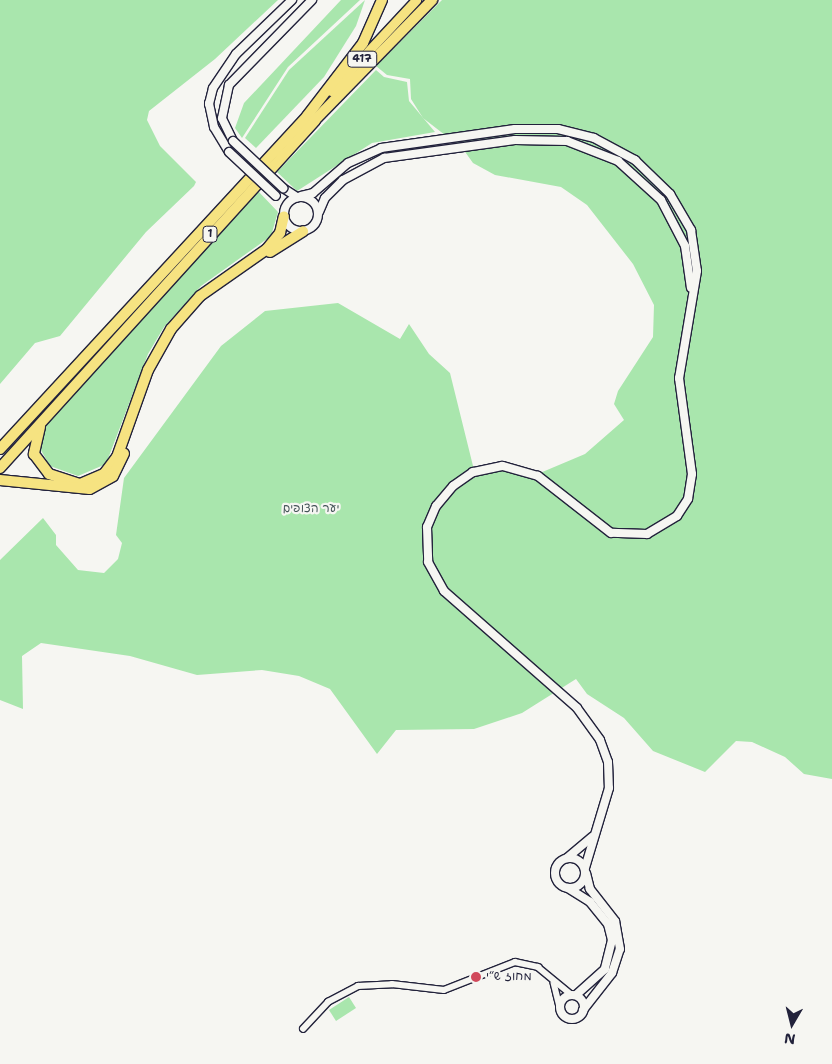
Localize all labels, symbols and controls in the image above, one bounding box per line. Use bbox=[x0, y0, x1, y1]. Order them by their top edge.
road number: 417 bbox=[347, 51, 377, 68]
road number: 1 bbox=[201, 225, 219, 242]
park label: יער הצופים bbox=[283, 502, 339, 516]
place label: מחוז ש״י bbox=[486, 970, 532, 984]
marker: מחוז ש״י bbox=[470, 971, 482, 983]
north arrow bbox=[767, 999, 817, 1049]
text: N bbox=[783, 1029, 797, 1049]

